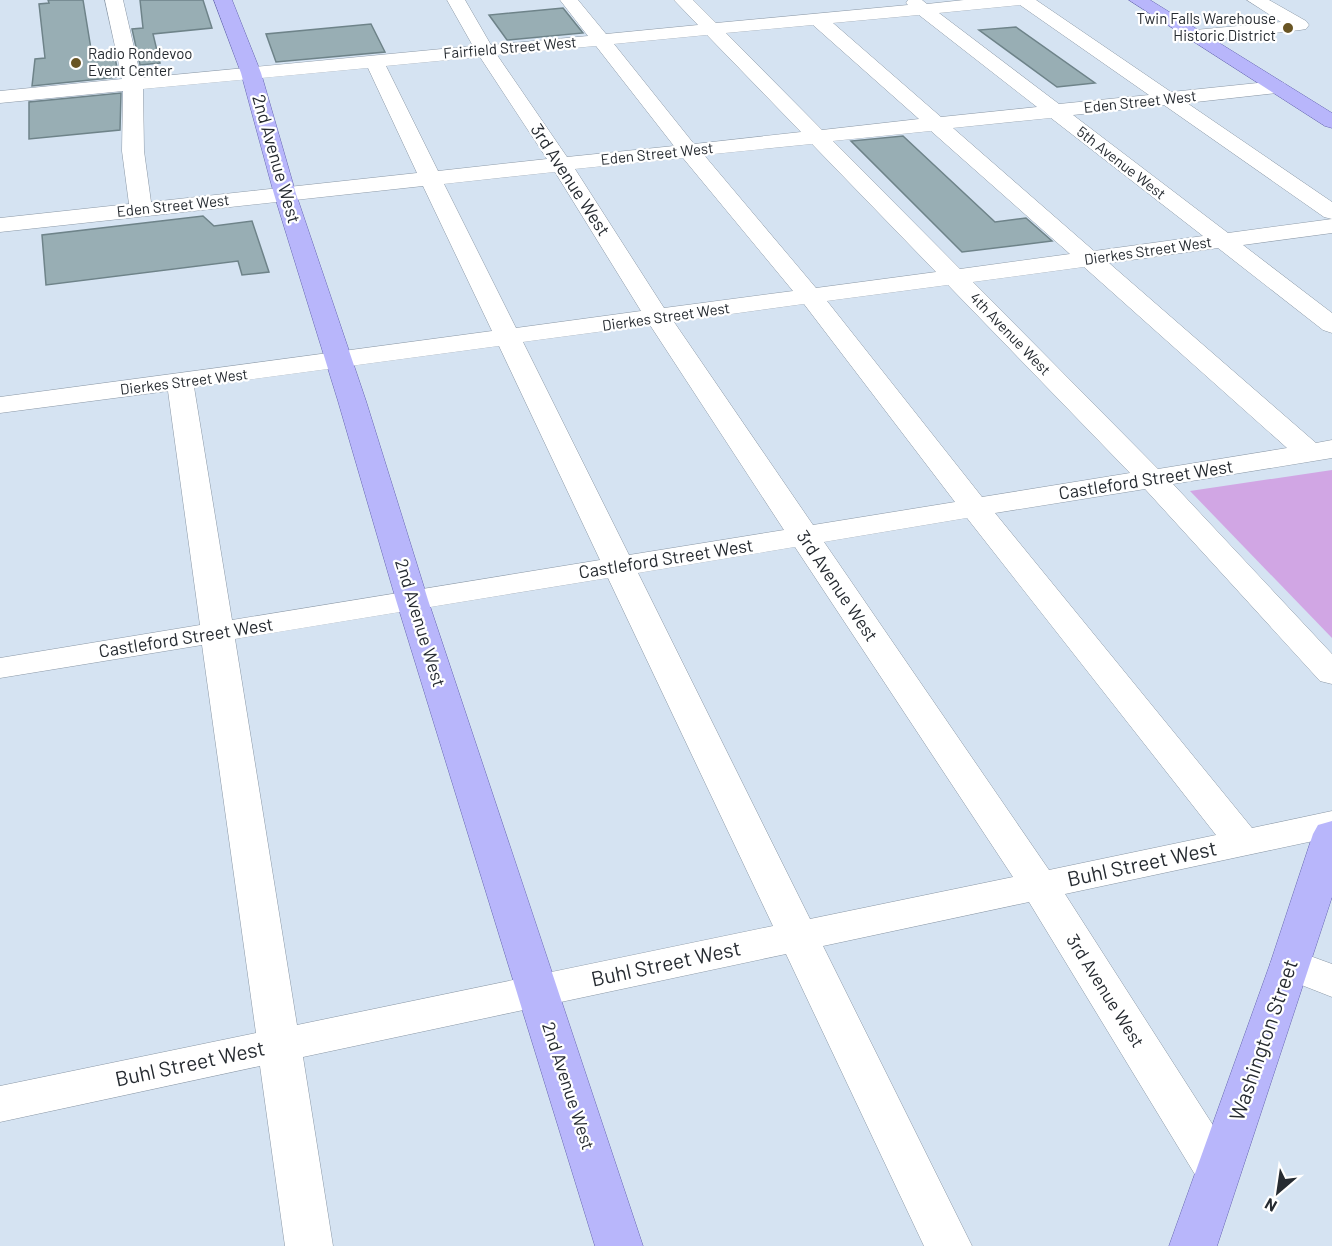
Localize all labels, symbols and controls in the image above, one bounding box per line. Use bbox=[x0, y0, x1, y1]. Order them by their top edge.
place label: Twin Falls Warehouse Historic District bbox=[1137, 9, 1276, 44]
marker: Twin Falls Warehouse Historic District bbox=[1281, 21, 1295, 35]
street label: Fairfield Street West bbox=[443, 32, 577, 62]
place label: Radio Rondevoo Event Center bbox=[88, 44, 193, 79]
marker: Radio Rondevoo Event Center bbox=[69, 56, 83, 70]
street label: Eden Street West bbox=[1083, 86, 1197, 116]
street label: 2nd Avenue West bbox=[248, 92, 306, 226]
street label: 3rd Avenue West bbox=[526, 119, 615, 240]
street label: 5th Avenue West bbox=[1074, 122, 1170, 203]
street label: Eden Street West bbox=[600, 138, 714, 168]
street label: Eden Street West bbox=[116, 190, 230, 220]
street label: Dierkes Street West bbox=[1083, 232, 1213, 268]
street label: 4th Avenue West bbox=[967, 288, 1055, 379]
street label: Dierkes Street West bbox=[601, 298, 731, 334]
street label: Dierkes Street West bbox=[119, 364, 249, 398]
street label: Castleford Street West bbox=[1057, 454, 1235, 504]
street label: 3rd Avenue West bbox=[792, 526, 883, 645]
street label: Castleford Street West bbox=[577, 533, 755, 583]
street label: 2nd Avenue West bbox=[391, 556, 451, 690]
street label: Castleford Street West bbox=[97, 612, 275, 662]
street label: Buhl Street West bbox=[1065, 834, 1219, 891]
street label: 3rd Avenue West bbox=[1062, 930, 1149, 1051]
street label: Buhl Street West bbox=[589, 934, 743, 991]
street label: Washington Street bbox=[1223, 955, 1302, 1124]
street label: 2nd Avenue West bbox=[538, 1019, 600, 1152]
street label: Buhl Street West bbox=[113, 1034, 267, 1091]
north arrow bbox=[1248, 1162, 1308, 1222]
text: N bbox=[1261, 1195, 1280, 1216]

